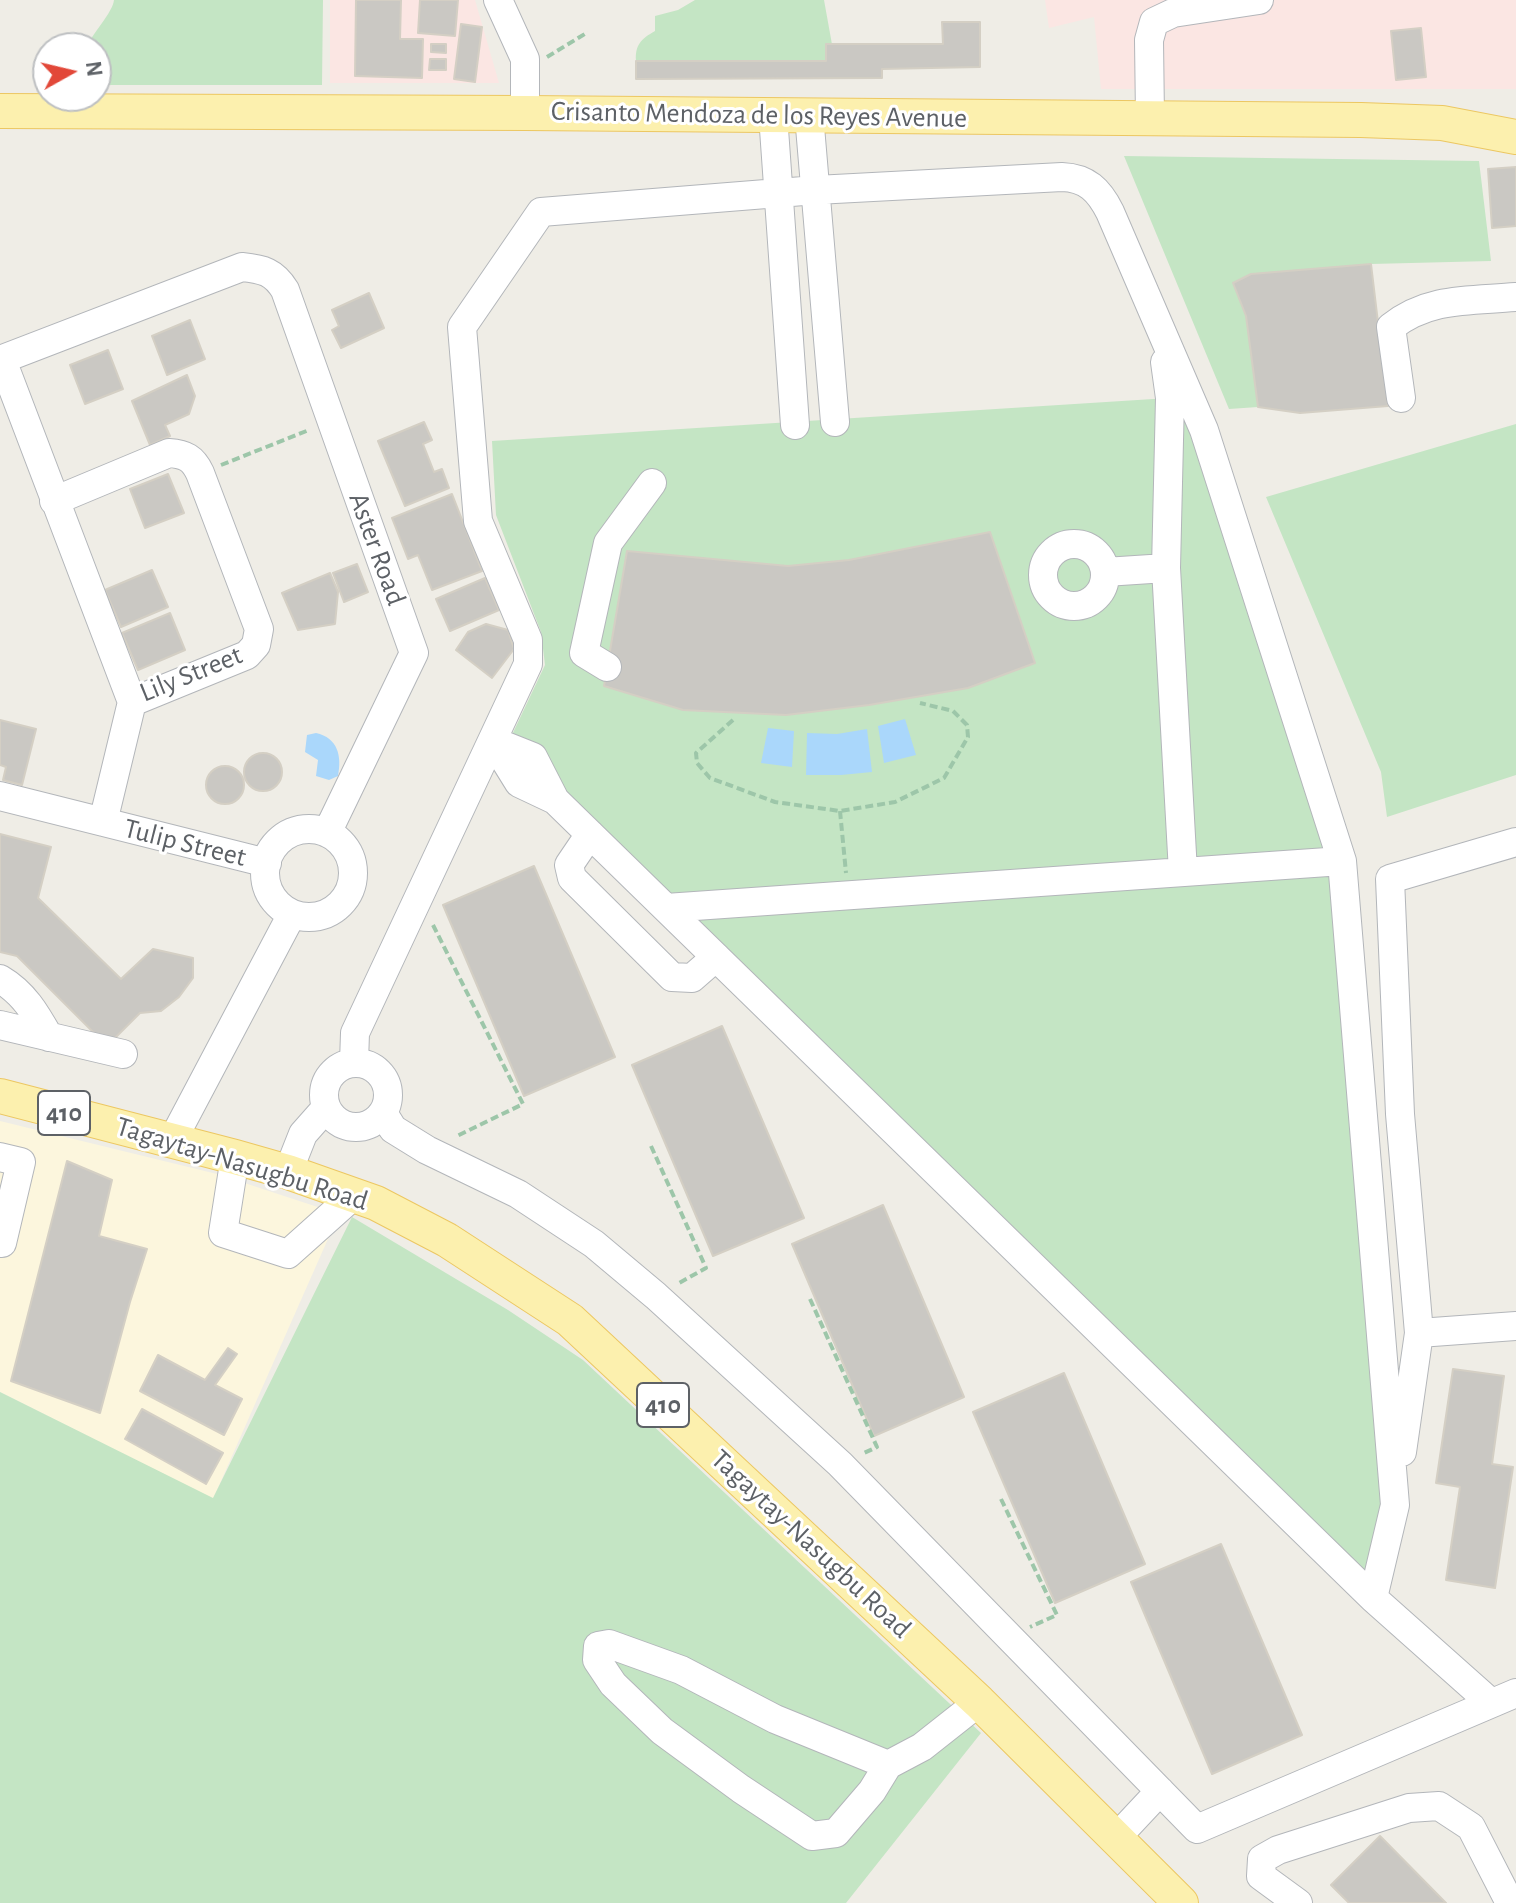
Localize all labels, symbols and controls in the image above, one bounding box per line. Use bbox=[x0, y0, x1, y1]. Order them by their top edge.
north arrow bbox=[32, 32, 112, 112]
text: N bbox=[82, 60, 106, 78]
street label: Crisanto Mendoza de los Reyes Avenue bbox=[551, 95, 967, 135]
street label: Aster Road bbox=[341, 488, 413, 610]
street label: Lily Street bbox=[135, 638, 247, 710]
street label: Tulip Street bbox=[121, 812, 249, 874]
road number: 410 bbox=[38, 1091, 90, 1135]
street label: Tagaytay-Nasugbu Road bbox=[112, 1110, 372, 1218]
road number: 410 bbox=[637, 1383, 689, 1427]
street label: Tagaytay-Nasugbu Road bbox=[704, 1442, 918, 1646]

